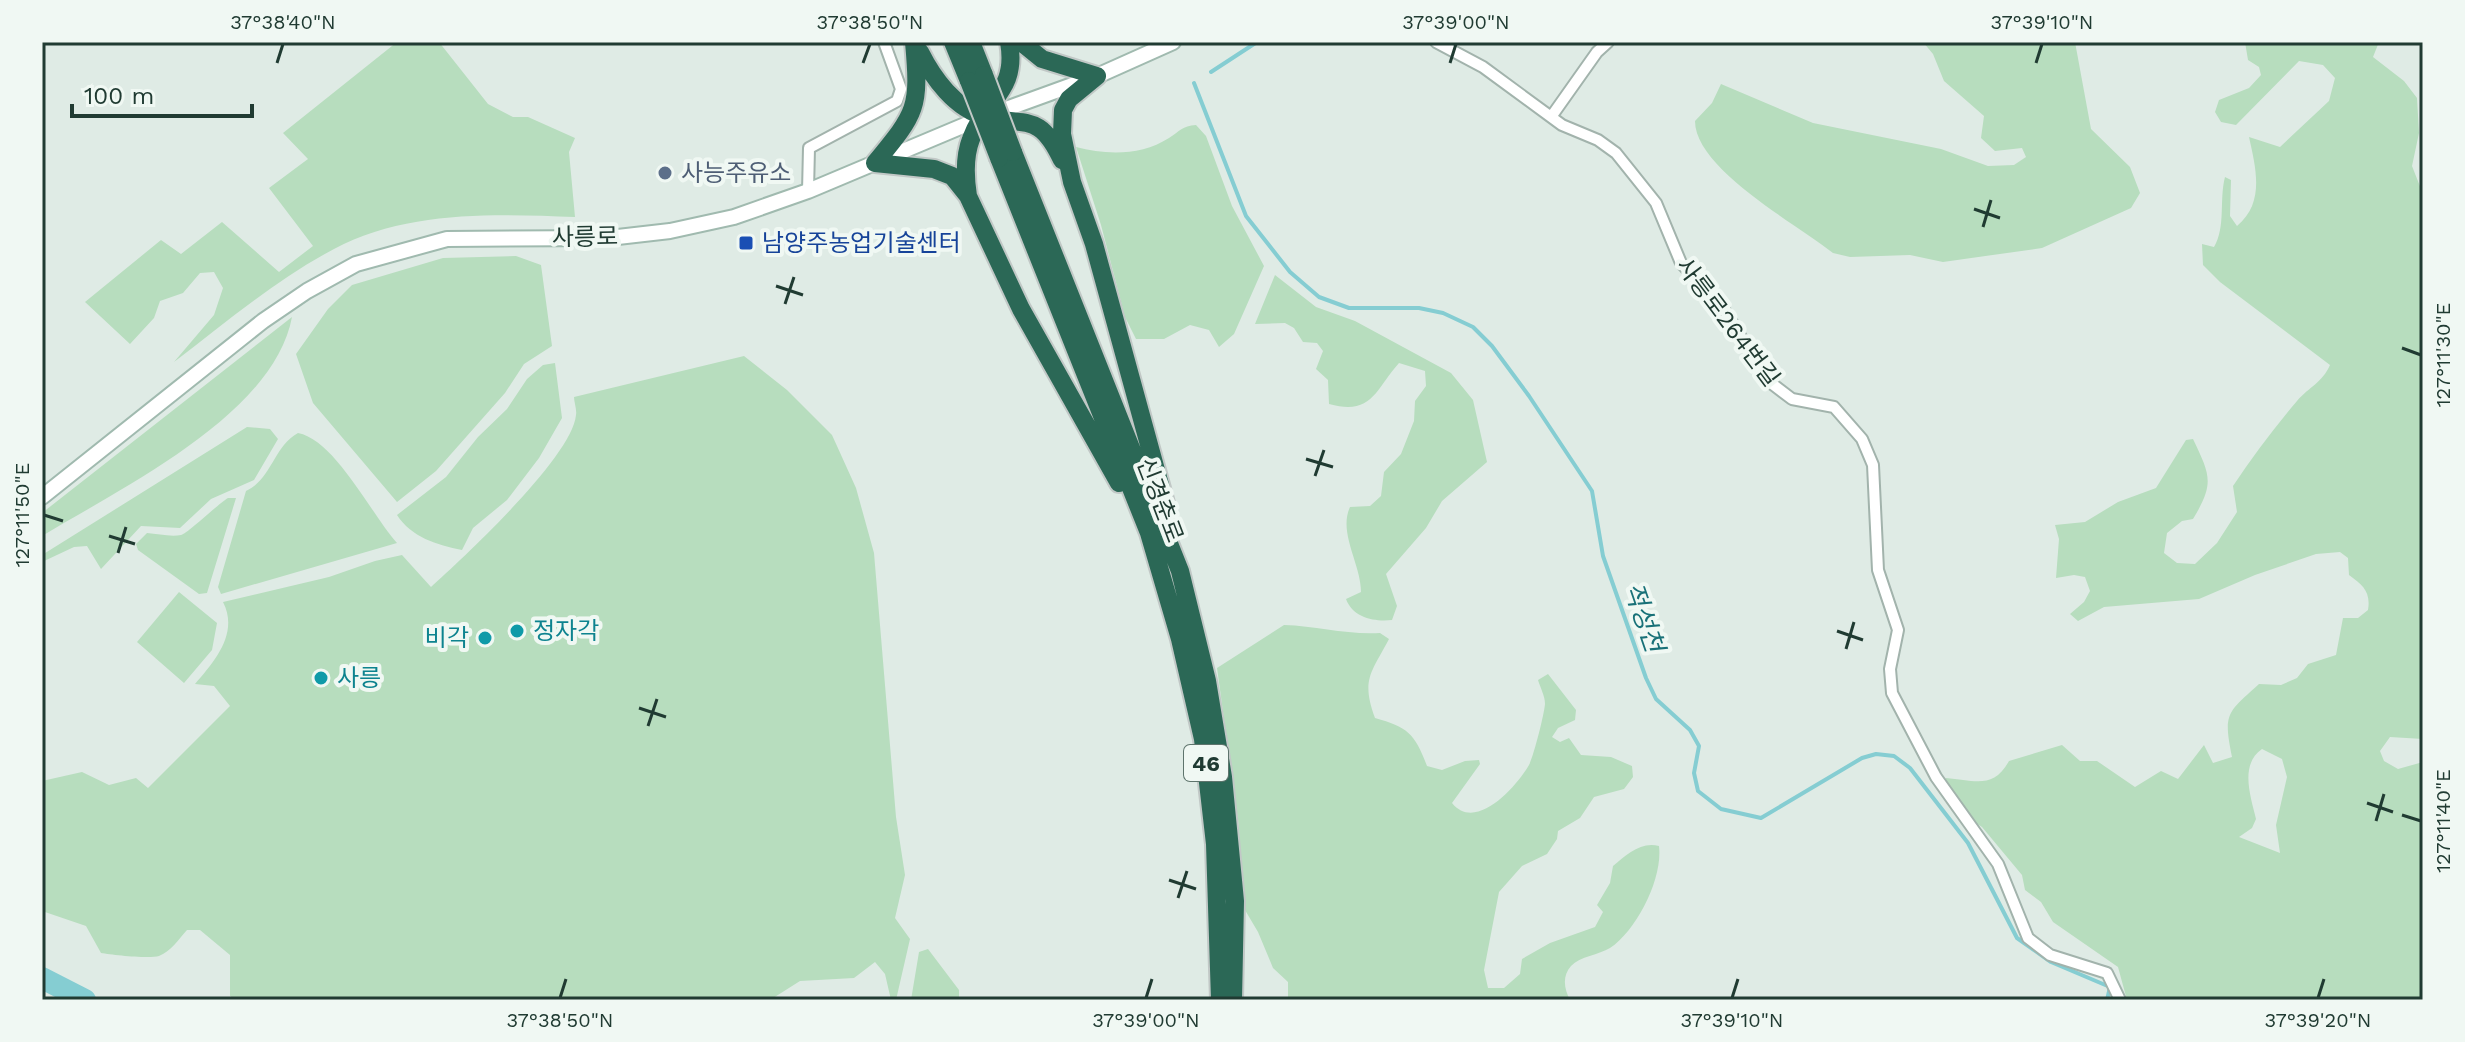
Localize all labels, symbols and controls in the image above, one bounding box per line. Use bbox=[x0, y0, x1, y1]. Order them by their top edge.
text: 37°38'40"N bbox=[230, 10, 336, 34]
text: 37°38'50"N bbox=[817, 10, 923, 34]
text: 37°39'00"N bbox=[1402, 10, 1510, 34]
text: 37°39'10"N bbox=[1991, 10, 2093, 34]
scale bar bbox=[72, 68, 252, 118]
text: 100 m bbox=[84, 82, 154, 110]
place label: 사능주유소 bbox=[681, 159, 791, 187]
marker: 사능주유소 bbox=[656, 164, 674, 182]
street label: 사릉로 bbox=[552, 222, 618, 252]
place label: 남양주농업기술센터 bbox=[762, 229, 961, 257]
marker: 남양주농업기술센터 bbox=[737, 234, 755, 252]
street label: 사릉로264번길 bbox=[1671, 252, 1785, 392]
text: 127°11'30"E bbox=[2431, 303, 2455, 407]
street label: 신경춘로 bbox=[1131, 454, 1189, 546]
text: 127°11'50"E bbox=[10, 463, 34, 567]
water label: 적성천 bbox=[1618, 578, 1671, 659]
place label: 정자각 bbox=[533, 617, 599, 645]
marker: 정자각 bbox=[508, 622, 526, 640]
place label: 비각 bbox=[425, 624, 469, 652]
marker: 비각 bbox=[476, 629, 494, 647]
place label: 사릉 bbox=[337, 664, 381, 692]
marker: 사릉 bbox=[312, 669, 330, 687]
road number: 46 bbox=[1184, 745, 1228, 781]
text: 127°11'40"E bbox=[2431, 769, 2455, 873]
text: 37°38'50"N bbox=[507, 1008, 613, 1032]
text: 37°39'00"N bbox=[1092, 1008, 1200, 1032]
text: 37°39'10"N bbox=[1681, 1008, 1783, 1032]
text: 37°39'20"N bbox=[2265, 1008, 2371, 1032]

